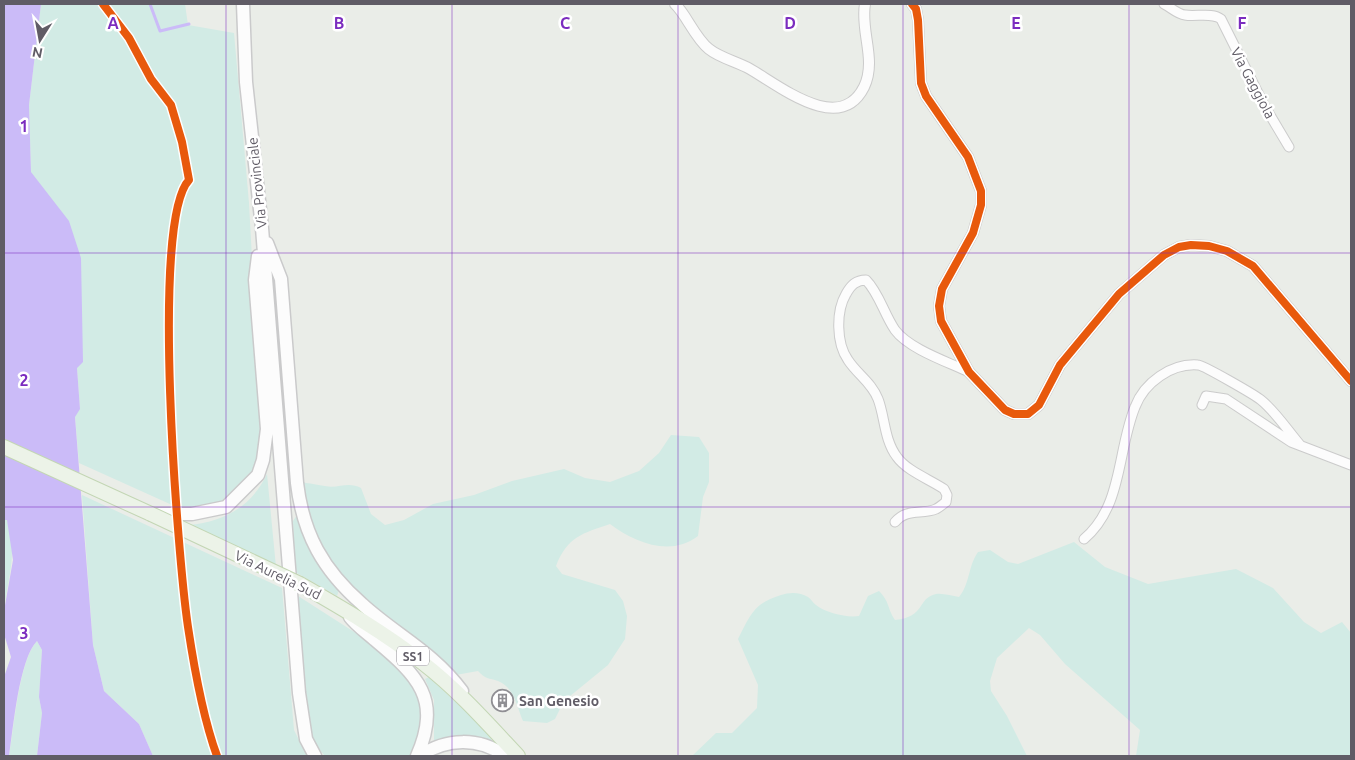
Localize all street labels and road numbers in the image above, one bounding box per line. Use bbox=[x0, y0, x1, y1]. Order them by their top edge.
street label: Via Gaggiola bbox=[1228, 45, 1278, 121]
street label: Via Provinciale bbox=[244, 137, 270, 229]
street label: Via Aurelia Sud bbox=[232, 547, 324, 603]
road number: SS1 bbox=[397, 646, 429, 666]

